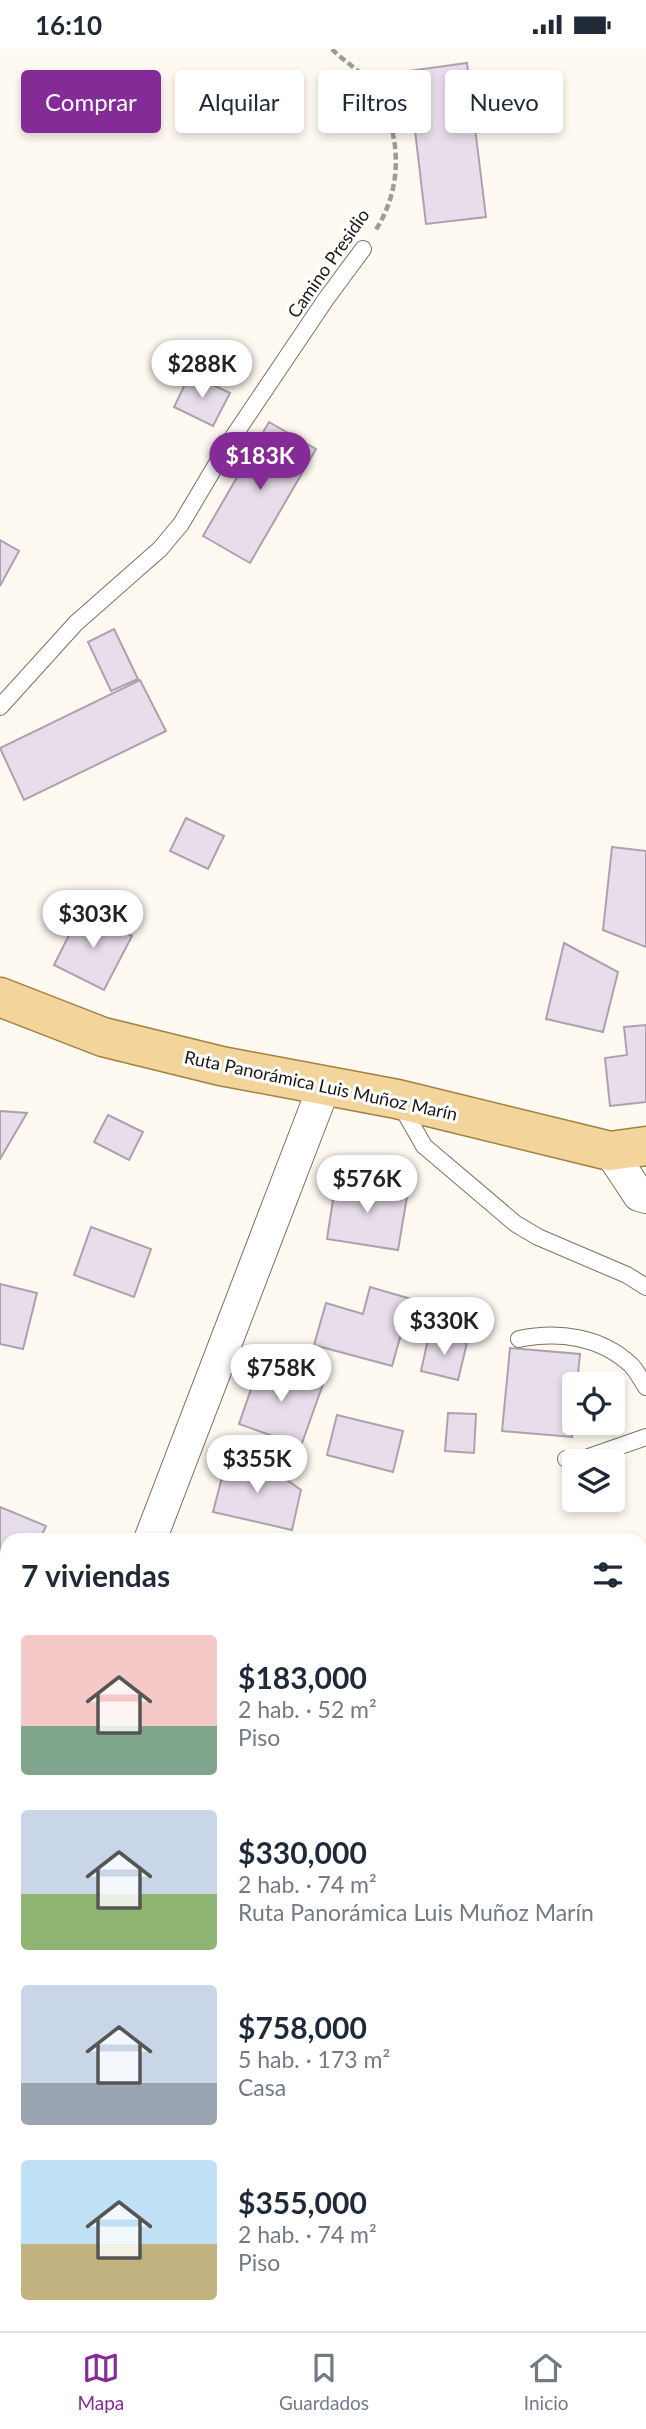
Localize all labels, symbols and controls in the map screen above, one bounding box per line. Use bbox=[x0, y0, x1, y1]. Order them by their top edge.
text: 16:10 bbox=[35, 9, 102, 41]
chip: Comprar bbox=[21, 70, 161, 133]
chip: Alquilar bbox=[175, 70, 304, 133]
chip: Filtros bbox=[318, 70, 431, 133]
chip: Nuevo bbox=[445, 70, 563, 133]
street label: Camino Presidio bbox=[282, 204, 374, 322]
pin: $288K bbox=[153, 341, 251, 400]
text: $288K bbox=[167, 349, 237, 377]
pin: $183K bbox=[211, 433, 309, 492]
text: $183K bbox=[225, 441, 295, 469]
pin: $303K bbox=[44, 891, 142, 950]
text: $303K bbox=[58, 899, 128, 927]
street label: Ruta Panorámica Luis Muñoz Marín bbox=[183, 1045, 459, 1125]
pin: $576K bbox=[318, 1155, 416, 1215]
text: $576K bbox=[332, 1164, 402, 1192]
pin: $330K bbox=[395, 1297, 493, 1357]
text: $330K bbox=[409, 1306, 479, 1334]
pin: $758K bbox=[232, 1345, 330, 1404]
text: $758K bbox=[246, 1353, 316, 1381]
map controls bbox=[562, 1372, 625, 1512]
button: locate bbox=[562, 1372, 625, 1435]
pin: $355K bbox=[208, 1435, 306, 1495]
text: $355K bbox=[222, 1444, 292, 1472]
button: layers bbox=[562, 1449, 625, 1512]
icon: filters bbox=[589, 1556, 627, 1594]
text: 7 viviendas bbox=[21, 1557, 170, 1593]
text: $183,000 bbox=[238, 1659, 367, 1695]
icon: home bbox=[77, 1663, 161, 1747]
text: 2 hab. · 52 m² bbox=[238, 1695, 377, 1723]
text: Piso bbox=[238, 1723, 280, 1751]
text: $330,000 bbox=[238, 1834, 367, 1870]
icon: home bbox=[77, 1838, 161, 1922]
text: 2 hab. · 74 m² bbox=[238, 1870, 377, 1898]
text: Ruta Panorámica Luis Muñoz Marín bbox=[238, 1898, 594, 1926]
text: $758,000 bbox=[238, 2009, 367, 2045]
icon: home bbox=[77, 2013, 161, 2097]
text: 5 hab. · 173 m² bbox=[238, 2045, 390, 2073]
text: Casa bbox=[238, 2073, 286, 2101]
text: $355,000 bbox=[238, 2184, 367, 2220]
icon: home bbox=[77, 2188, 161, 2272]
text: 2 hab. · 74 m² bbox=[238, 2220, 377, 2248]
text: Piso bbox=[238, 2248, 280, 2276]
tab: Mapa bbox=[77, 2349, 124, 2414]
tab: Guardados bbox=[279, 2349, 369, 2414]
tab: Inicio bbox=[524, 2349, 569, 2414]

